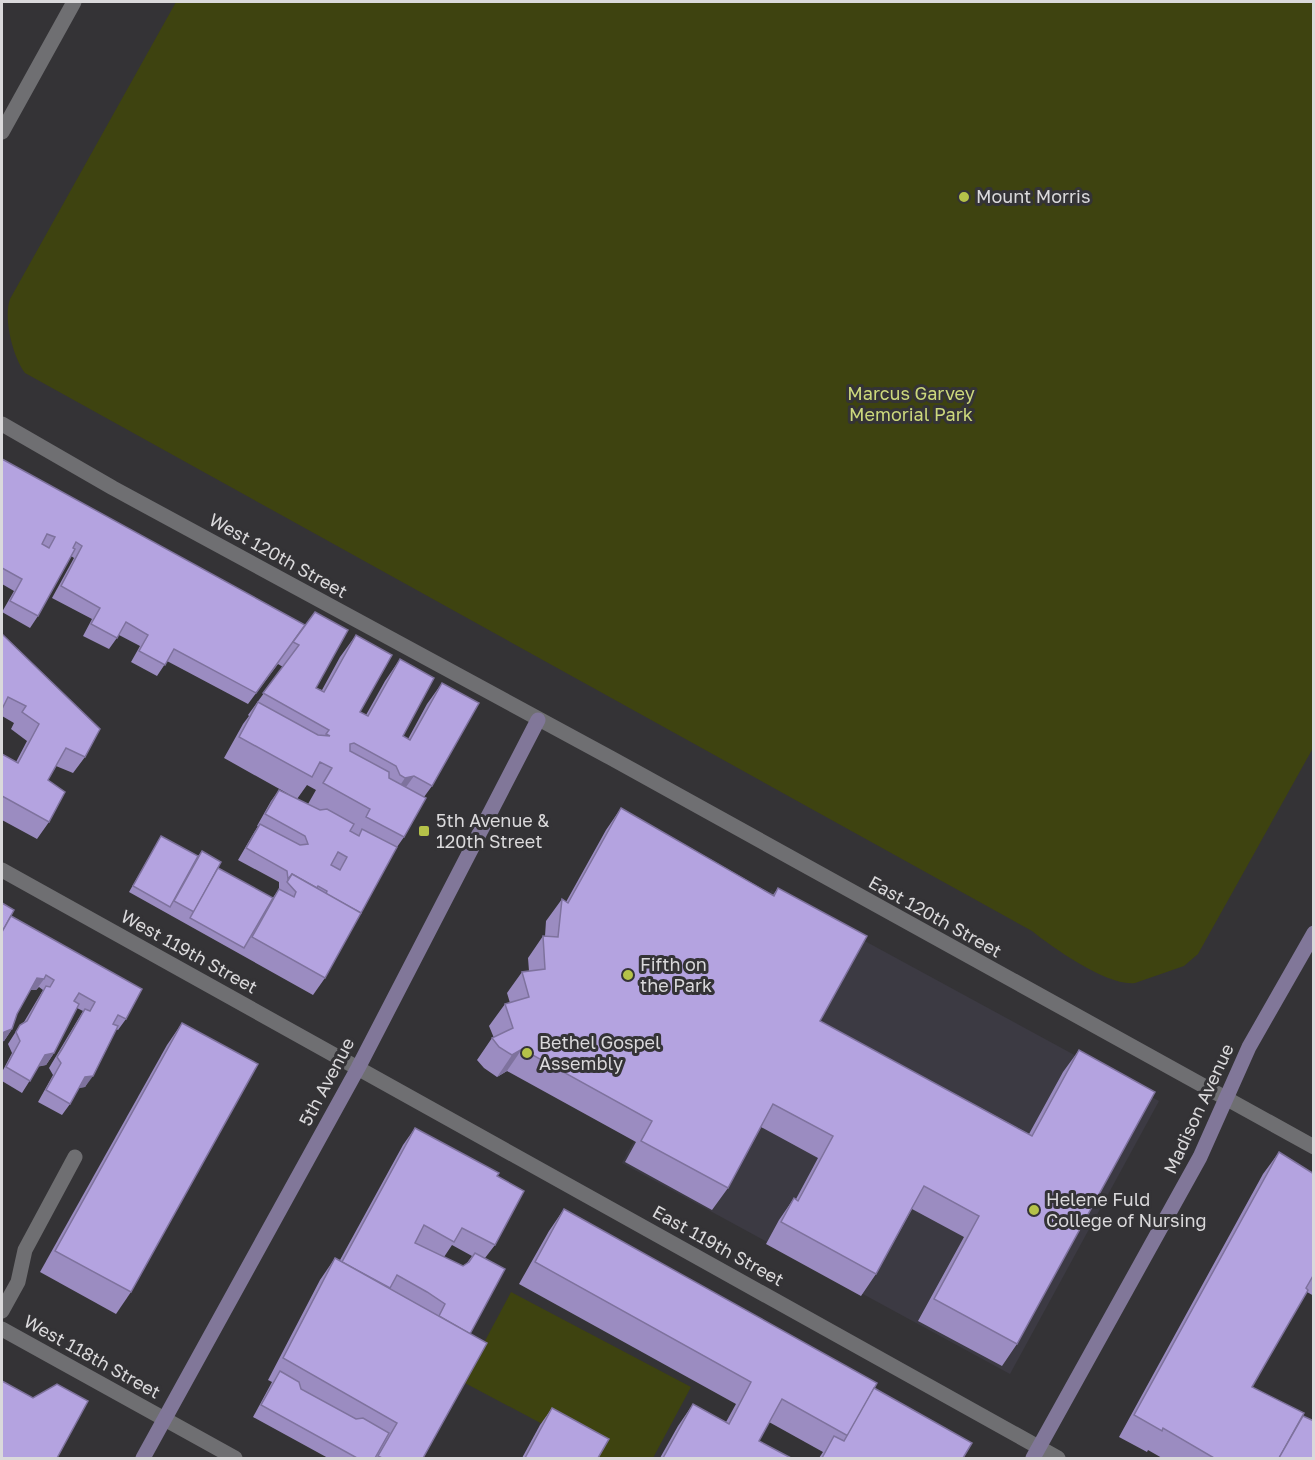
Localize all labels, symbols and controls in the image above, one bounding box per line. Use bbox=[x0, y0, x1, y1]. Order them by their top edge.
place label: Mount Morris bbox=[976, 185, 1090, 207]
marker: Mount Morris bbox=[957, 190, 971, 204]
park label: Marcus Garvey Memorial Park bbox=[847, 382, 975, 425]
street label: West 120th Street bbox=[206, 508, 351, 602]
place label: 5th Avenue & 120th Street bbox=[436, 809, 549, 852]
marker: 5th Avenue & 120th Street bbox=[417, 824, 431, 838]
street label: East 120th Street bbox=[865, 870, 1006, 962]
street label: West 119th Street bbox=[117, 905, 262, 998]
place label: Fifth on the Park bbox=[640, 953, 712, 996]
marker: Fifth on the Park bbox=[621, 968, 635, 982]
place label: Bethel Gospel Assembly bbox=[539, 1031, 661, 1074]
street label: 5th Avenue bbox=[294, 1034, 359, 1129]
street label: Madison Avenue bbox=[1158, 1040, 1238, 1177]
marker: Bethel Gospel Assembly bbox=[520, 1046, 534, 1060]
place label: Helene Fuld College of Nursing bbox=[1046, 1188, 1207, 1231]
street label: East 119th Street bbox=[649, 1200, 788, 1290]
marker: Helene Fuld College of Nursing bbox=[1027, 1203, 1041, 1217]
street label: West 118th Street bbox=[20, 1309, 165, 1403]

